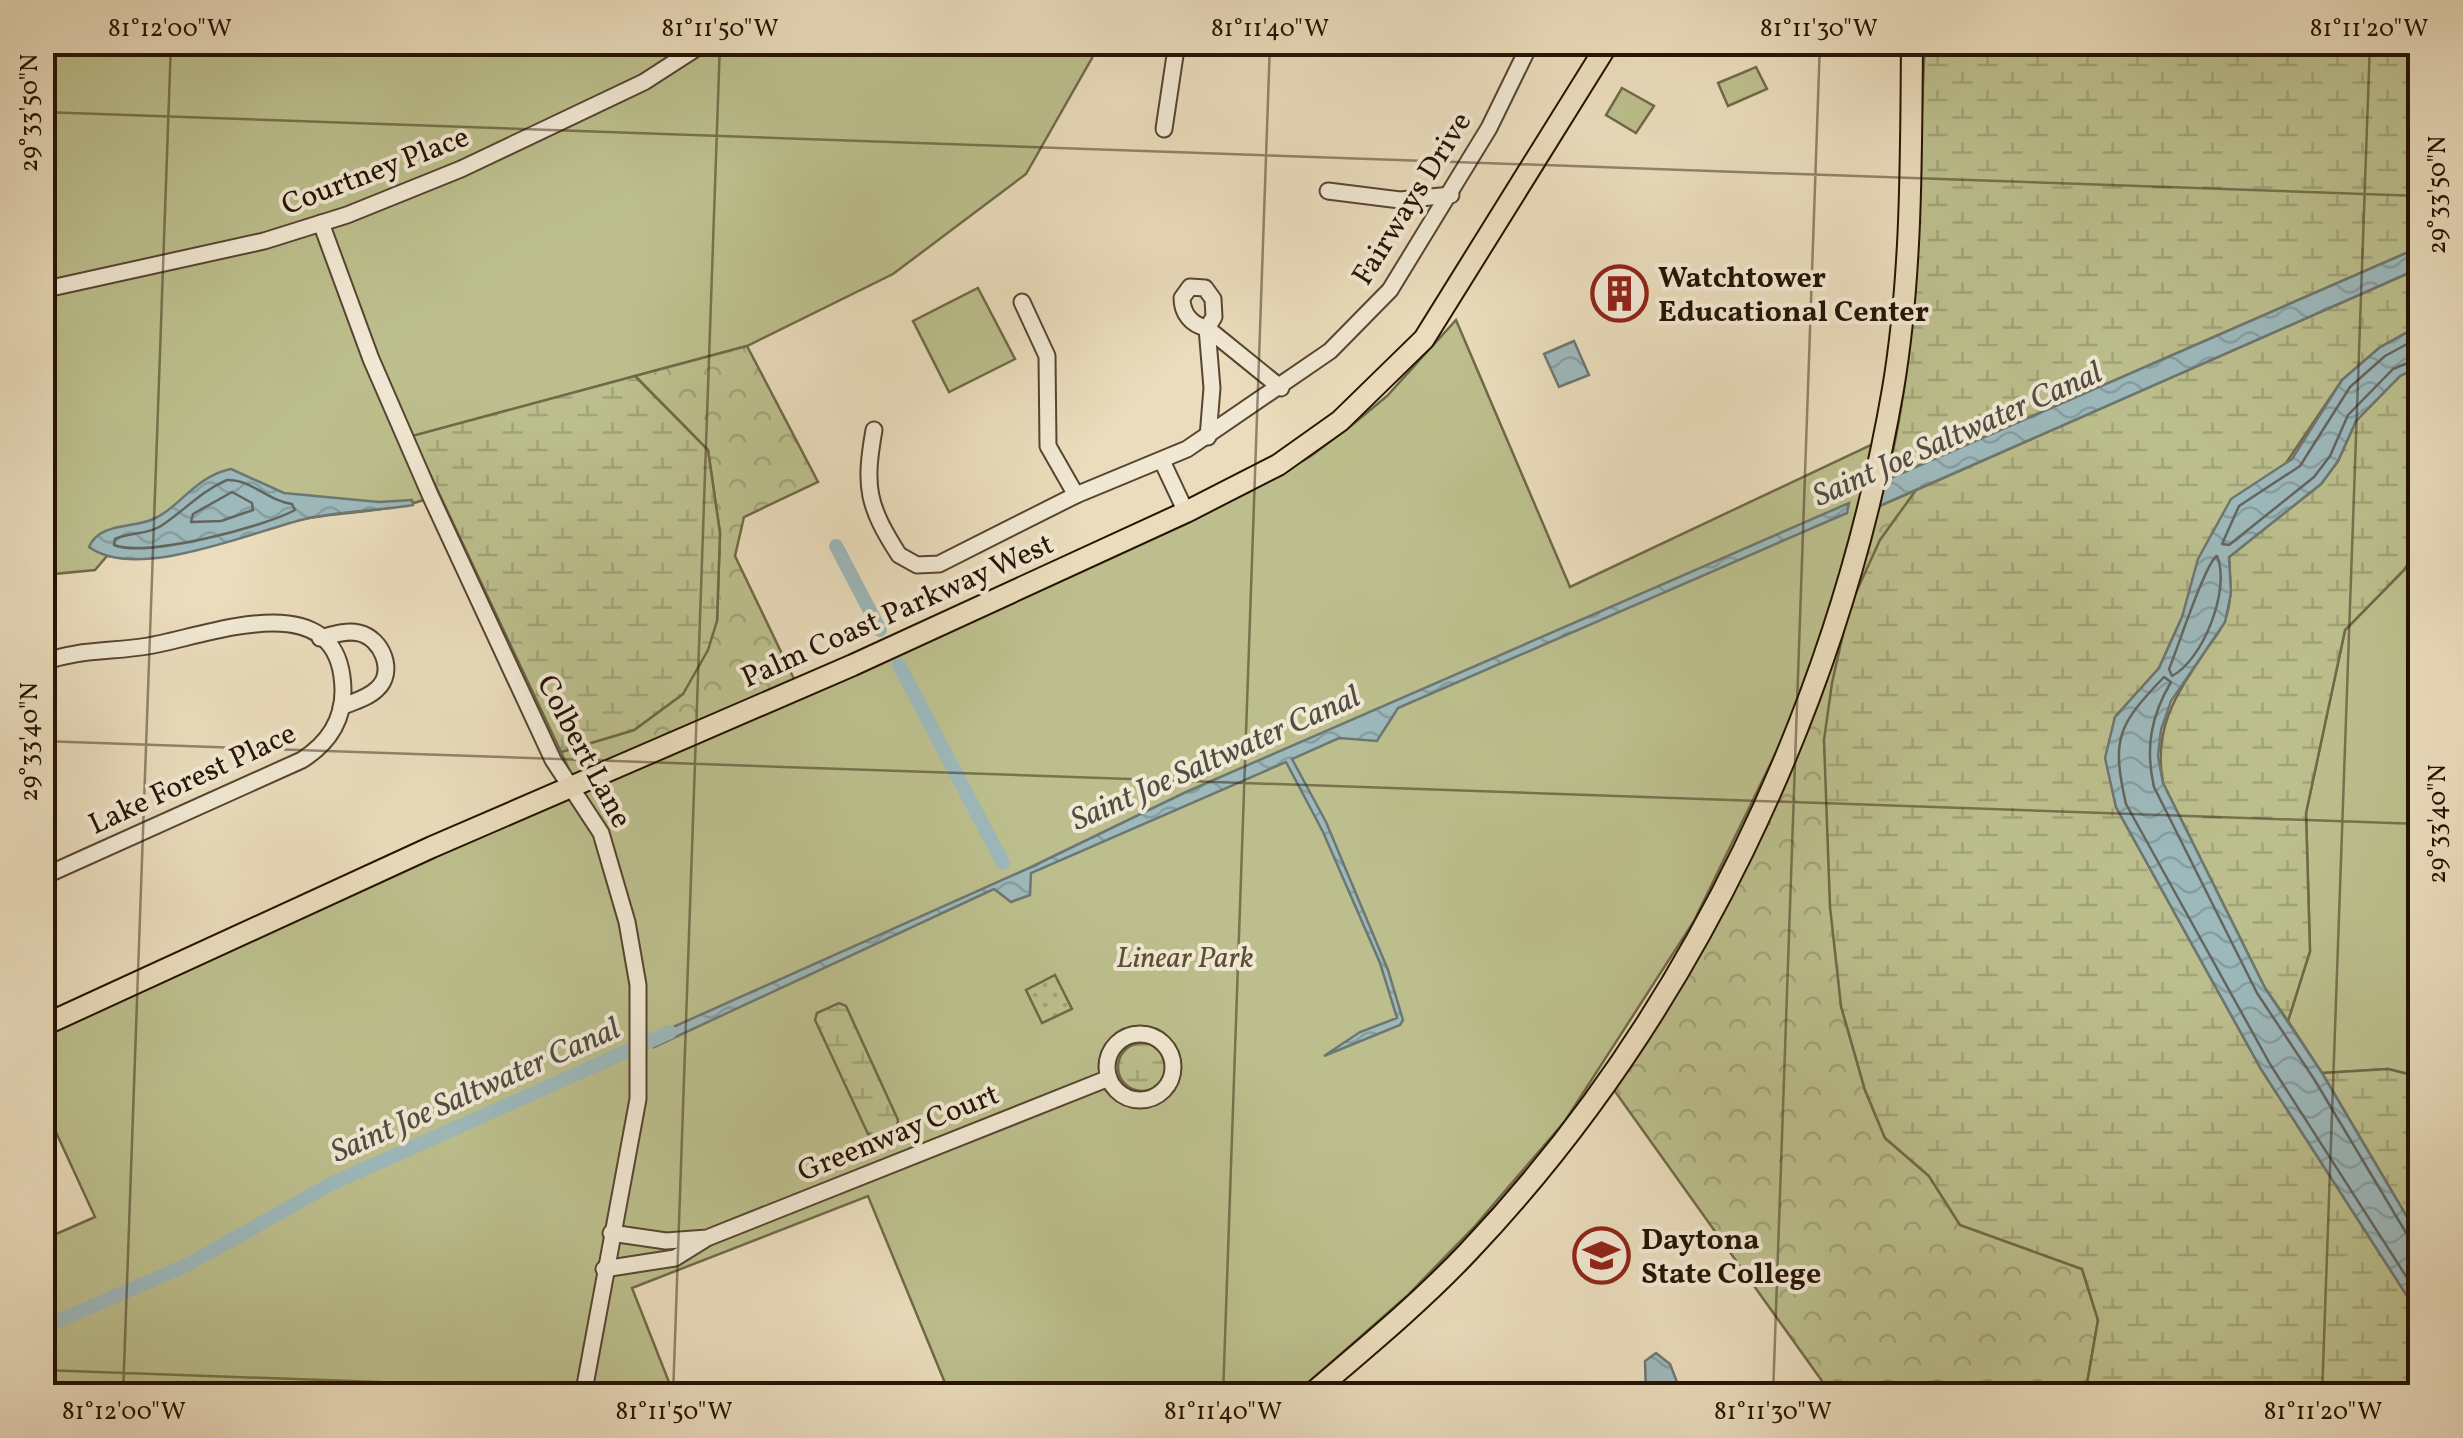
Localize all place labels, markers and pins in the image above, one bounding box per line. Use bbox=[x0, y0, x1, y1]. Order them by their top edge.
place label: Watchtower Educational Center bbox=[1658, 258, 1929, 334]
building icon: Watchtower Educational Center bbox=[1589, 264, 1649, 324]
place label: Daytona State College bbox=[1641, 1220, 1821, 1296]
school or university icon: Daytona State College bbox=[1572, 1226, 1632, 1286]

